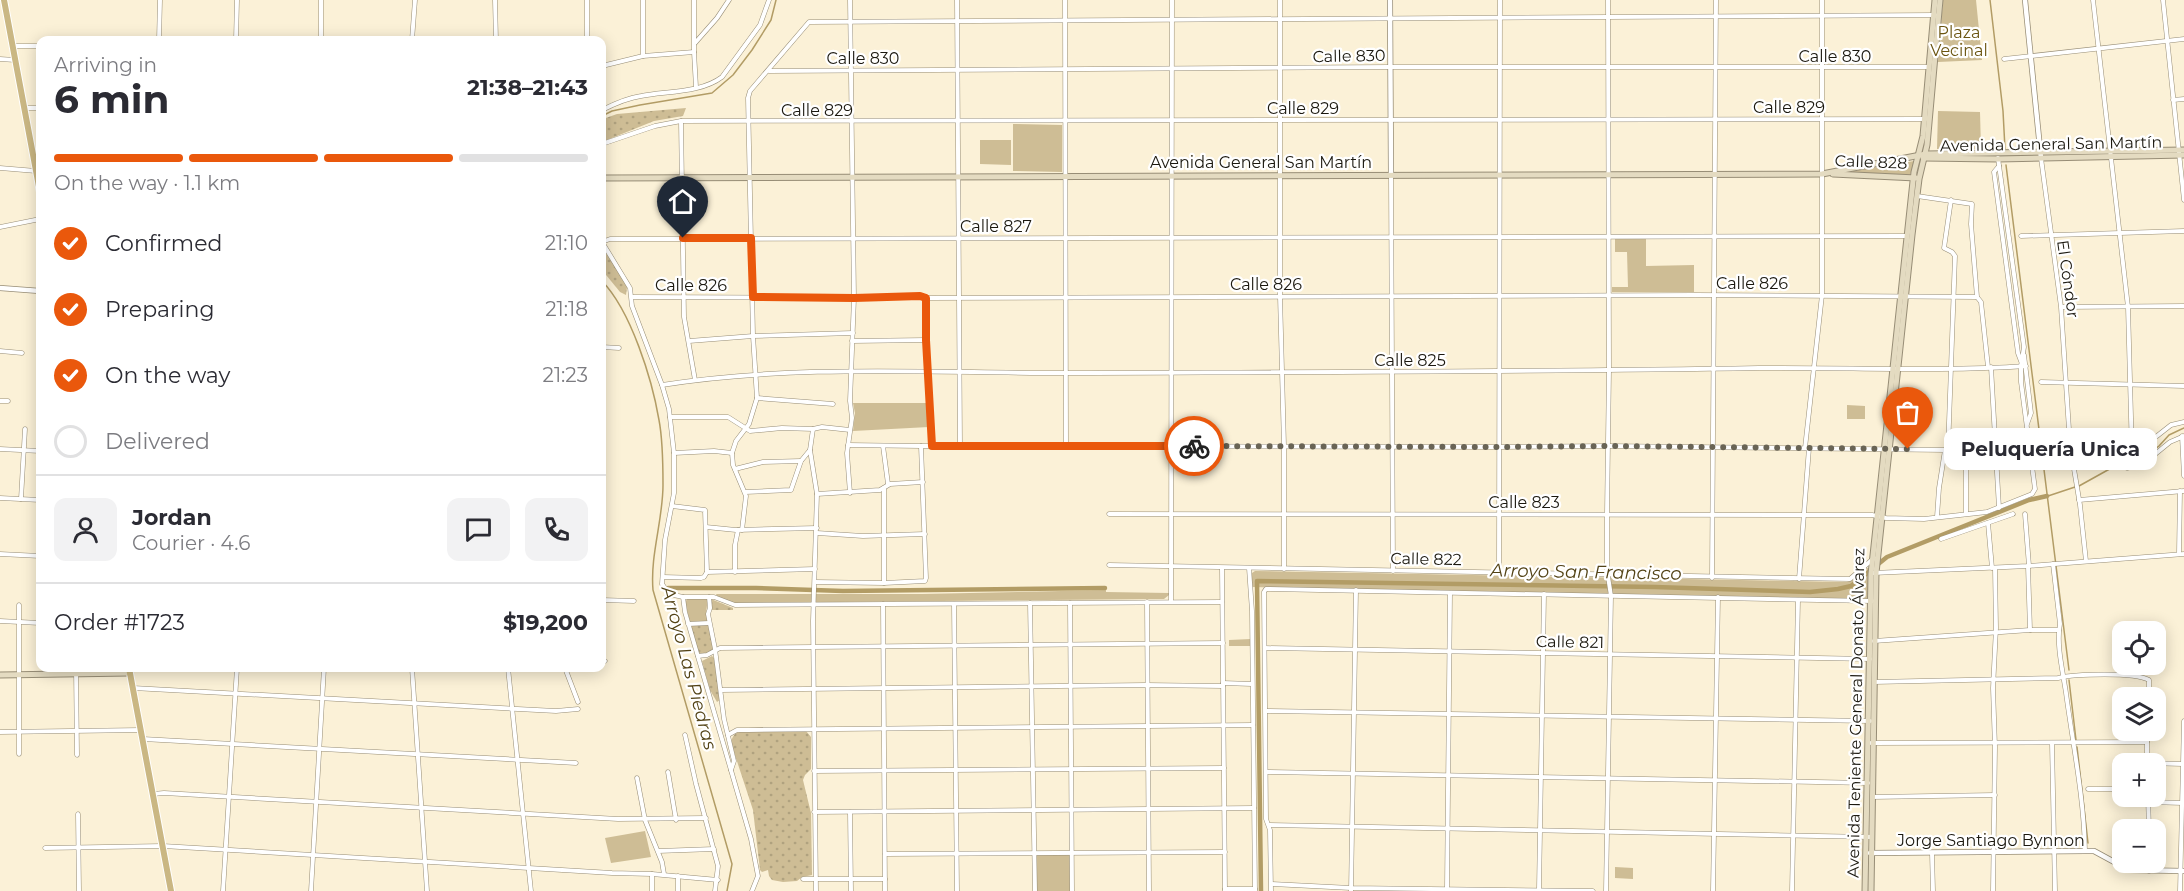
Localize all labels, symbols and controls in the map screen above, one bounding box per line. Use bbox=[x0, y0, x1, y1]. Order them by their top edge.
park label: Plaza Vecinal bbox=[1930, 23, 1988, 60]
street label: Calle 830 bbox=[1312, 46, 1386, 66]
street label: Calle 830 bbox=[1799, 47, 1871, 66]
street label: Calle 830 bbox=[827, 49, 899, 68]
text: Arriving in bbox=[54, 53, 157, 77]
text: 21:38–21:43 bbox=[467, 74, 588, 101]
text: 6 min bbox=[54, 75, 169, 123]
street label: Calle 829 bbox=[1753, 98, 1825, 117]
street label: Calle 829 bbox=[1267, 99, 1339, 118]
street label: Calle 829 bbox=[781, 101, 853, 120]
street label: Avenida General San Martín bbox=[1940, 133, 2162, 155]
street label: Calle 828 bbox=[1834, 151, 1908, 173]
street label: Avenida General San Martín bbox=[1150, 153, 1372, 172]
text: On the way · 1.1 km bbox=[54, 171, 240, 195]
pin bbox=[657, 176, 708, 238]
icon: home bbox=[666, 185, 699, 218]
street label: Calle 827 bbox=[960, 217, 1032, 236]
icon: check bbox=[54, 227, 87, 260]
text: Confirmed bbox=[105, 230, 222, 257]
text: 21:10 bbox=[545, 231, 588, 255]
street label: El Cóndor bbox=[2053, 239, 2083, 319]
street label: Calle 826 bbox=[1716, 274, 1788, 293]
street label: Calle 826 bbox=[1230, 275, 1302, 294]
street label: Calle 826 bbox=[655, 276, 727, 295]
icon: check bbox=[54, 293, 87, 326]
text: Preparing bbox=[105, 296, 214, 323]
text: 21:18 bbox=[545, 297, 588, 321]
street label: Calle 825 bbox=[1374, 351, 1446, 370]
icon: check bbox=[54, 359, 87, 392]
text: On the way bbox=[105, 362, 230, 389]
text: 21:23 bbox=[543, 363, 588, 387]
pin bbox=[1882, 387, 1933, 449]
icon: bag bbox=[1891, 396, 1924, 429]
courier bbox=[1164, 416, 1224, 476]
text: Delivered bbox=[105, 428, 210, 455]
callout: Peluquería Unica bbox=[1944, 428, 2157, 470]
icon: bike bbox=[1178, 430, 1211, 463]
text: Peluquería Unica bbox=[1961, 437, 2140, 461]
street label: Calle 823 bbox=[1488, 493, 1560, 512]
button: person bbox=[54, 498, 117, 561]
button: chat bbox=[447, 498, 510, 561]
button: phone bbox=[525, 498, 588, 561]
text: Jordan bbox=[132, 504, 212, 531]
text: Courier · 4.6 bbox=[132, 531, 250, 555]
street label: Avenida Teniente General Donato Álvarez bbox=[1844, 548, 1868, 878]
street label: Calle 822 bbox=[1390, 549, 1462, 569]
water label: Arroyo San Francisco bbox=[1489, 559, 1682, 585]
water label: Arroyo Las Piedras bbox=[656, 583, 721, 752]
text: Order #1723 bbox=[54, 609, 185, 636]
text: $19,200 bbox=[503, 609, 588, 636]
map controls bbox=[2112, 621, 2166, 873]
button: locate bbox=[2112, 621, 2166, 675]
street label: Calle 821 bbox=[1536, 632, 1604, 652]
button: layers bbox=[2112, 687, 2166, 741]
button: + bbox=[2112, 753, 2166, 807]
button: − bbox=[2112, 819, 2166, 873]
street label: Jorge Santiago Bynnon bbox=[1896, 831, 2085, 850]

